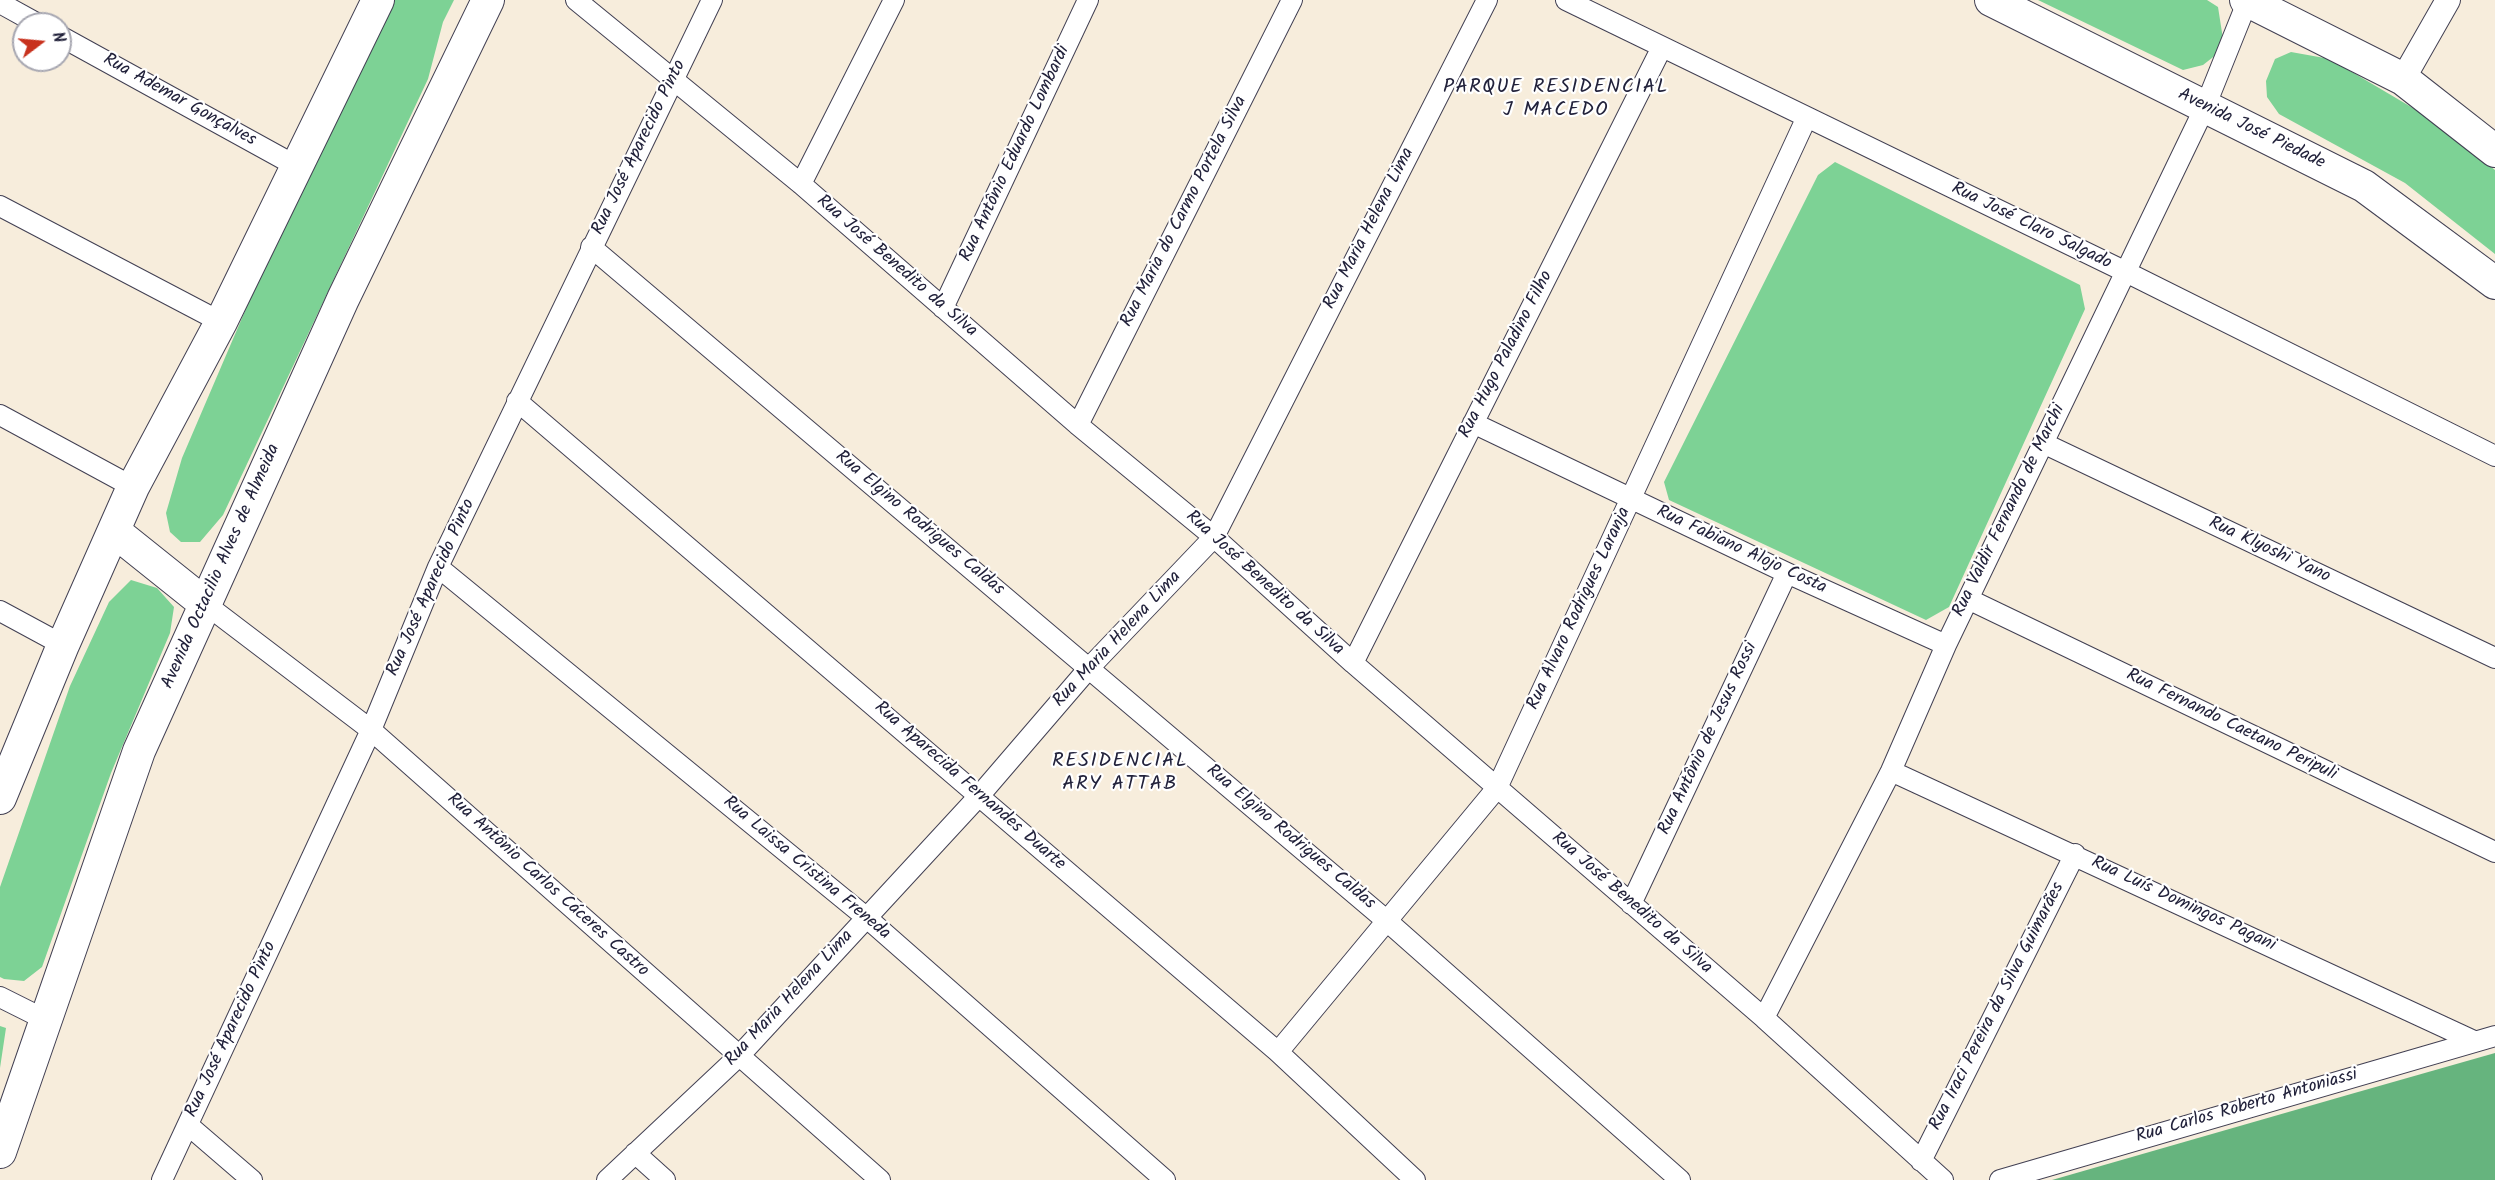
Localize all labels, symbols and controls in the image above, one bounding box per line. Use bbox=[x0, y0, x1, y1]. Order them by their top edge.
north arrow bbox=[12, 12, 72, 72]
text: N bbox=[44, 29, 71, 46]
street label: Rua Antônio Eduardo Lombardi bbox=[956, 42, 1076, 266]
street label: Rua Ademar Gonçalves bbox=[99, 50, 259, 152]
street label: Rua José Aparecido Pinto bbox=[588, 57, 692, 239]
district label: PARQUE RESIDENCIAL J MACEDO bbox=[1443, 77, 1669, 124]
street label: Avenida José Piedade bbox=[2174, 85, 2328, 175]
street label: Rua Maria do Carmo Portela Silva bbox=[1117, 93, 1253, 331]
street label: Rua Maria Helena Lima bbox=[1320, 145, 1420, 313]
street label: Rua José Claro Salgado bbox=[1947, 179, 2115, 275]
street label: Rua José Benedito da Silva bbox=[811, 191, 981, 343]
street label: Rua Hugo Paladino Filho bbox=[1455, 268, 1559, 442]
street label: Rua Valdir Fernando de Marchi bbox=[1949, 401, 2071, 621]
street label: Avenida Octacilio Alves de Almeida bbox=[158, 441, 286, 693]
street label: Rua Elgino Rodrigues Caldas bbox=[830, 447, 1008, 601]
street label: Rua José Aparecido Pinto bbox=[383, 496, 481, 680]
street label: Rua Fabiano Alojo Costa bbox=[1652, 502, 1830, 600]
street label: Rua Alvaro Rodrigues Laranja bbox=[1524, 504, 1636, 714]
street label: Rua José Benedito da Silva bbox=[1180, 507, 1348, 661]
street label: Rua Klyoshi Yano bbox=[2205, 513, 2333, 589]
street label: Rua Maria Helena Lima bbox=[1049, 567, 1187, 713]
street label: Rua Antônio de Jesus Rossi bbox=[1655, 639, 1763, 839]
street label: Rua Fernando Caetano Peripuli bbox=[2122, 665, 2340, 787]
street label: Rua Aparecida Fernandes Duarte bbox=[869, 698, 1069, 876]
district label: RESIDENCIAL ARY ATTAB bbox=[1052, 751, 1188, 798]
street label: Rua Elgino Rodrigues Caldas bbox=[1201, 761, 1379, 915]
street label: Rua Antônio Carlos Cáceres Castro bbox=[441, 789, 653, 983]
street label: Rua Laissa Cristina Freneda bbox=[718, 793, 894, 945]
street label: Rua José Benedito da Silva bbox=[1546, 828, 1716, 980]
street label: Rua Luís Domingos Pagani bbox=[2087, 853, 2279, 957]
street label: Rua Iraci Pereira da Silva Guimarães bbox=[1926, 879, 2070, 1135]
street label: Rua Maria Helena Lima bbox=[721, 926, 859, 1072]
street label: Rua José Aparecido Pinto bbox=[182, 939, 282, 1121]
street label: Rua Carlos Roberto Antoniassi bbox=[2134, 1065, 2360, 1149]

